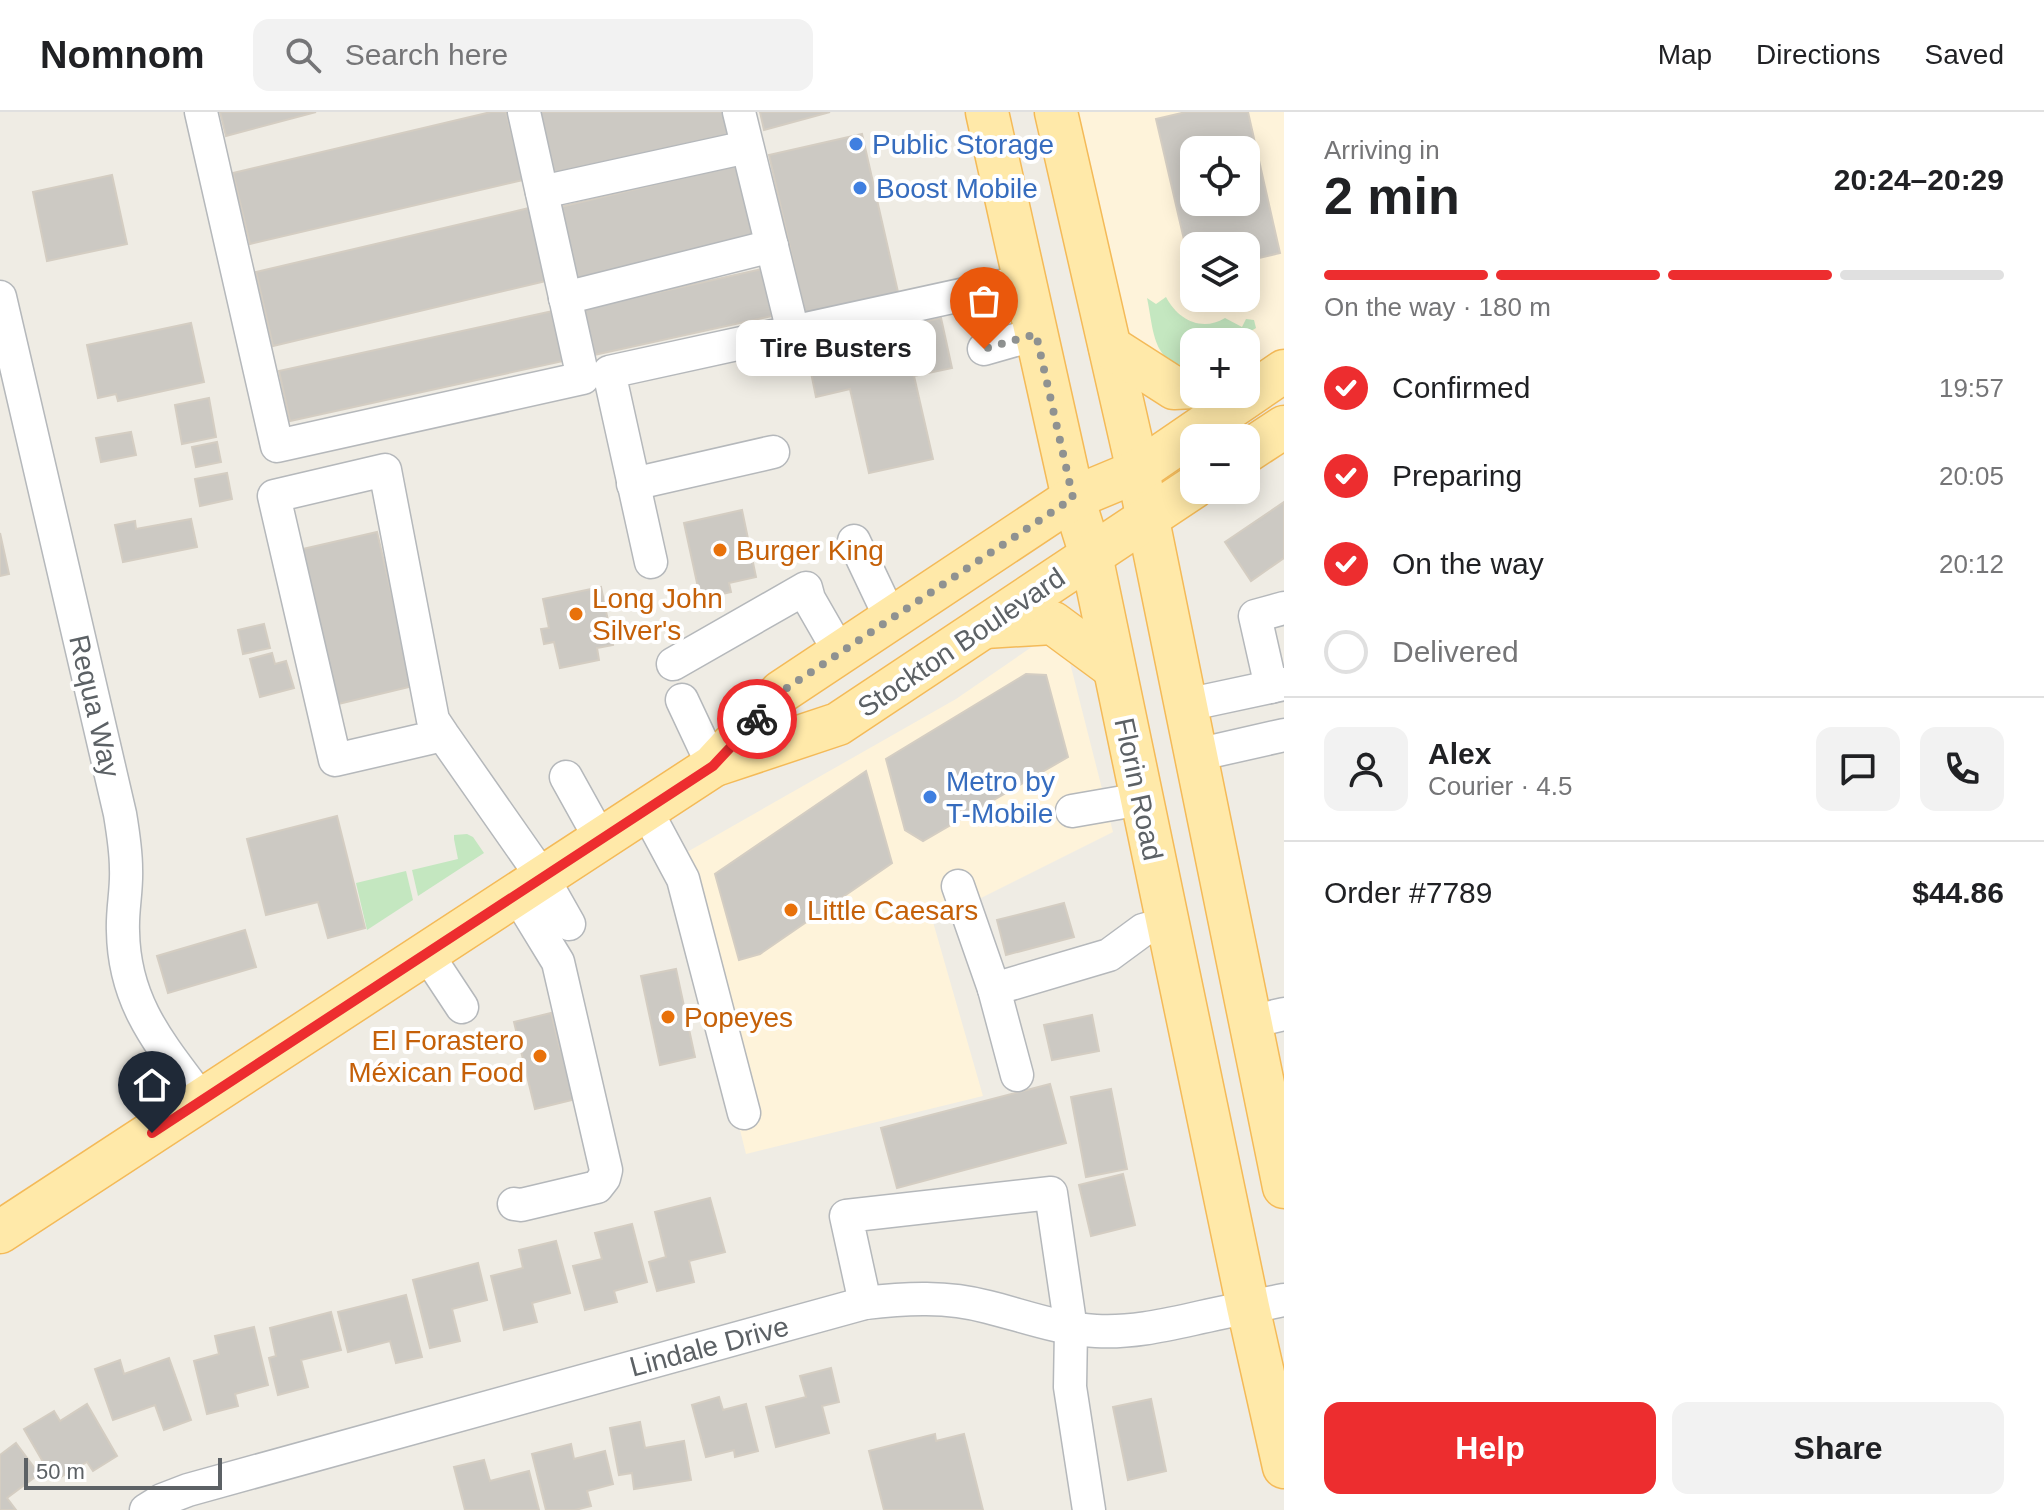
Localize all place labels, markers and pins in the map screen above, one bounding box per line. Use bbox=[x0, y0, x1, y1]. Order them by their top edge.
place label: Public Storage bbox=[872, 129, 1054, 160]
marker: Public Storage bbox=[847, 135, 865, 153]
place label: Boost Mobile bbox=[876, 173, 1038, 204]
marker: Boost Mobile bbox=[851, 179, 869, 197]
pin bbox=[950, 267, 1018, 349]
callout: Tire Busters bbox=[736, 321, 936, 377]
place label: Burger King bbox=[736, 535, 884, 566]
marker: Burger King bbox=[711, 541, 729, 559]
place label: Long John Silver's bbox=[592, 583, 723, 646]
marker: Long John Silver's bbox=[567, 605, 585, 623]
place label: Metro by T-Mobile bbox=[946, 766, 1055, 829]
marker: Metro by T-Mobile bbox=[921, 788, 939, 806]
place label: Little Caesars bbox=[807, 895, 978, 926]
marker: Little Caesars bbox=[782, 901, 800, 919]
place label: Popeyes bbox=[684, 1002, 793, 1033]
marker: Popeyes bbox=[659, 1008, 677, 1026]
place label: El Forastero Méxican Food bbox=[348, 1025, 524, 1088]
marker: El Forastero Méxican Food bbox=[531, 1047, 549, 1065]
pin bbox=[118, 1051, 186, 1133]

